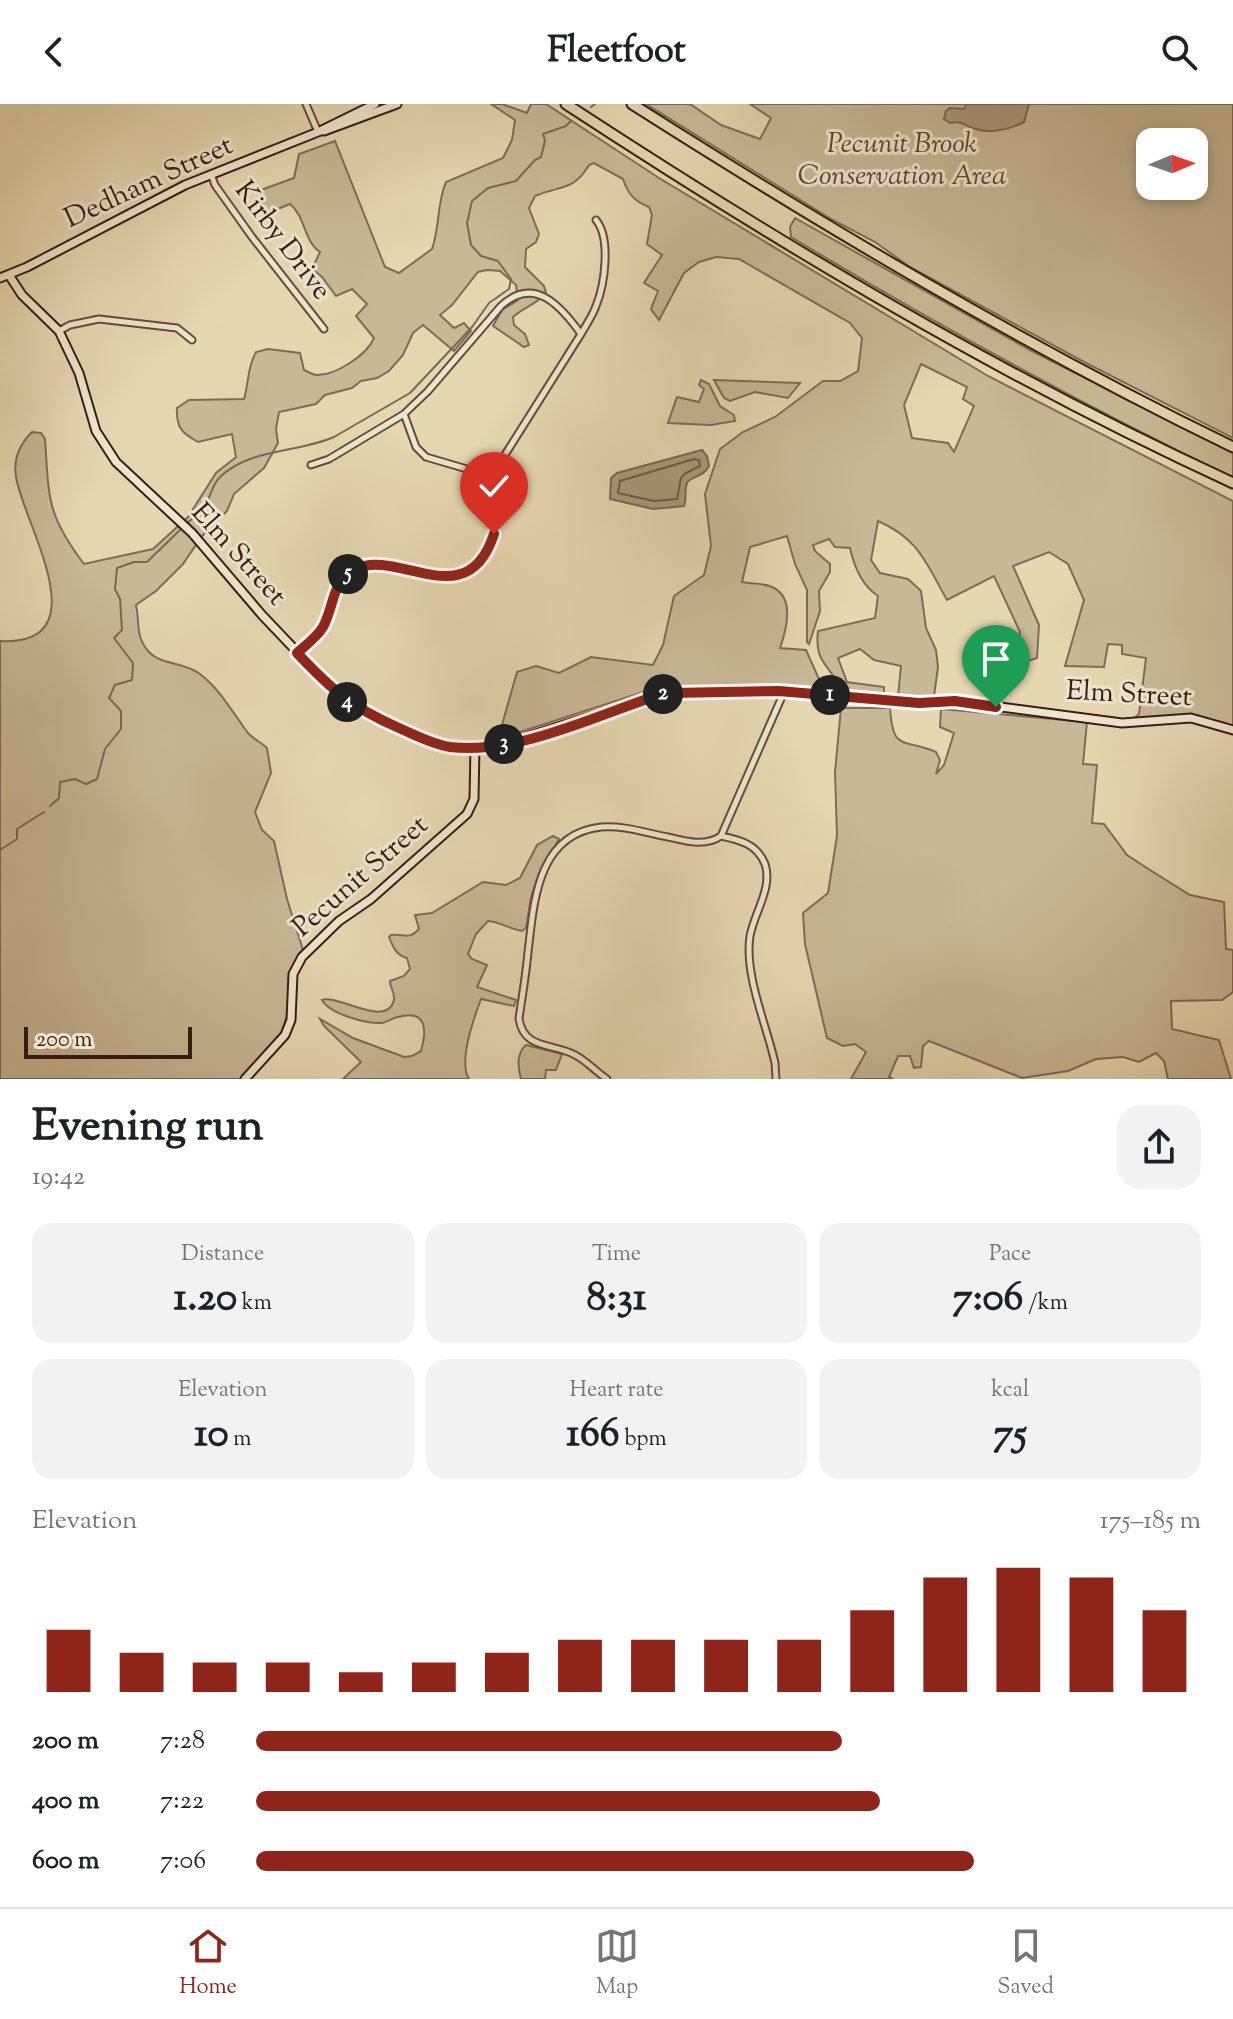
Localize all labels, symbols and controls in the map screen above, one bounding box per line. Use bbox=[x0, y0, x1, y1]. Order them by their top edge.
text: Fleetfoot bbox=[547, 26, 686, 78]
icon: back bbox=[32, 30, 76, 74]
icon: search bbox=[1157, 30, 1201, 74]
park label: Pecunit Brook Conservation Area bbox=[798, 125, 1006, 197]
street label: Dedham Street bbox=[58, 126, 240, 240]
north arrow bbox=[1136, 128, 1208, 200]
map controls bbox=[1136, 128, 1208, 200]
street label: Kirby Drive bbox=[224, 173, 340, 309]
pin bbox=[460, 452, 528, 534]
icon: check bbox=[472, 464, 516, 508]
street label: Elm Street bbox=[181, 495, 295, 616]
pin: 5 bbox=[328, 554, 368, 594]
text: 5 bbox=[344, 558, 352, 590]
pin bbox=[962, 625, 1030, 707]
icon: arrive bbox=[974, 637, 1018, 681]
street label: Elm Street bbox=[1065, 672, 1193, 718]
pin: 2 bbox=[643, 674, 683, 714]
pin: 1 bbox=[810, 675, 850, 715]
text: 2 bbox=[658, 678, 668, 710]
text: 1 bbox=[826, 679, 834, 711]
pin: 4 bbox=[327, 682, 367, 722]
text: 4 bbox=[341, 686, 353, 718]
pin: 3 bbox=[484, 724, 524, 764]
text: 3 bbox=[500, 728, 508, 760]
street label: Pecunit Street bbox=[284, 806, 438, 947]
scale bar bbox=[24, 1023, 192, 1059]
text: 200 m bbox=[36, 1025, 92, 1057]
text: Evening run bbox=[32, 1097, 264, 1160]
button: share bbox=[1117, 1105, 1201, 1189]
text: 19:42 bbox=[32, 1159, 85, 1196]
text: Distance bbox=[181, 1239, 264, 1271]
text: Time bbox=[592, 1239, 641, 1271]
text: Pace bbox=[989, 1239, 1031, 1271]
text: 1.20 bbox=[174, 1271, 237, 1328]
text: 8:31 bbox=[586, 1271, 647, 1328]
text: 7:06 bbox=[952, 1271, 1023, 1328]
text: km bbox=[237, 1288, 272, 1320]
text: /km bbox=[1023, 1288, 1068, 1320]
text: Elevation bbox=[178, 1375, 267, 1407]
text: Heart rate bbox=[570, 1375, 663, 1407]
text: kcal bbox=[991, 1375, 1029, 1407]
text: 10 bbox=[194, 1407, 229, 1464]
text: 166 bbox=[566, 1407, 620, 1464]
text: 75 bbox=[993, 1407, 1027, 1464]
text: m bbox=[229, 1424, 251, 1456]
text: bpm bbox=[620, 1424, 667, 1456]
text: Elevation bbox=[32, 1503, 137, 1540]
text: 175–185 m bbox=[1100, 1503, 1201, 1540]
text: 200 m bbox=[32, 1723, 99, 1760]
text: 7:28 bbox=[160, 1723, 205, 1760]
text: 400 m bbox=[32, 1783, 99, 1820]
text: 7:22 bbox=[160, 1783, 204, 1820]
text: 600 m bbox=[32, 1843, 99, 1880]
text: 7:06 bbox=[160, 1843, 206, 1880]
tab: Home bbox=[179, 1924, 237, 2004]
tab: Map bbox=[595, 1924, 639, 2004]
tab: Saved bbox=[997, 1924, 1054, 2004]

